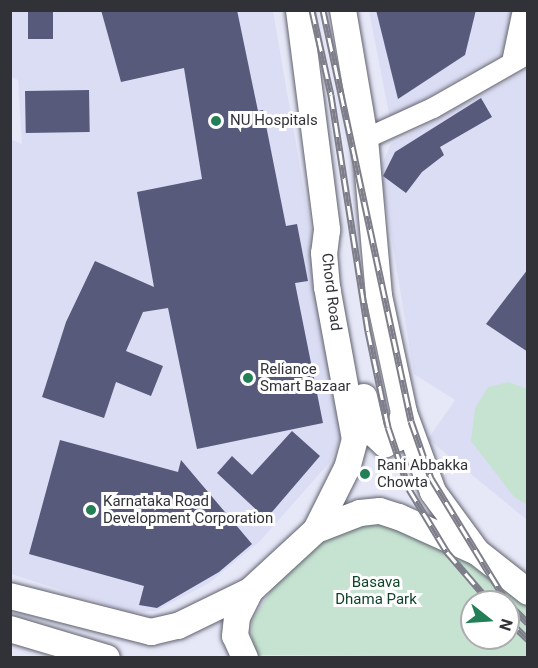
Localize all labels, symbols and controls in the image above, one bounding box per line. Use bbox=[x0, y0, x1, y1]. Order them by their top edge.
marker: NU Hospitals bbox=[207, 112, 225, 130]
place label: NU Hospitals bbox=[230, 112, 318, 130]
street label: Chord Road bbox=[317, 252, 345, 332]
place label: Reliance Smart Bazaar bbox=[260, 360, 351, 395]
marker: Reliance Smart Bazaar bbox=[241, 371, 255, 385]
place label: Rani Abbakka Chowta bbox=[377, 456, 468, 491]
marker: Rani Abbakka Chowta bbox=[358, 467, 372, 481]
place label: Karnataka Road Development Corporation bbox=[103, 492, 273, 527]
marker: Karnataka Road Development Corporation bbox=[84, 503, 98, 517]
park label: Basava Dhama Park bbox=[335, 573, 417, 608]
north arrow bbox=[460, 590, 520, 650]
text: N bbox=[495, 617, 517, 633]

